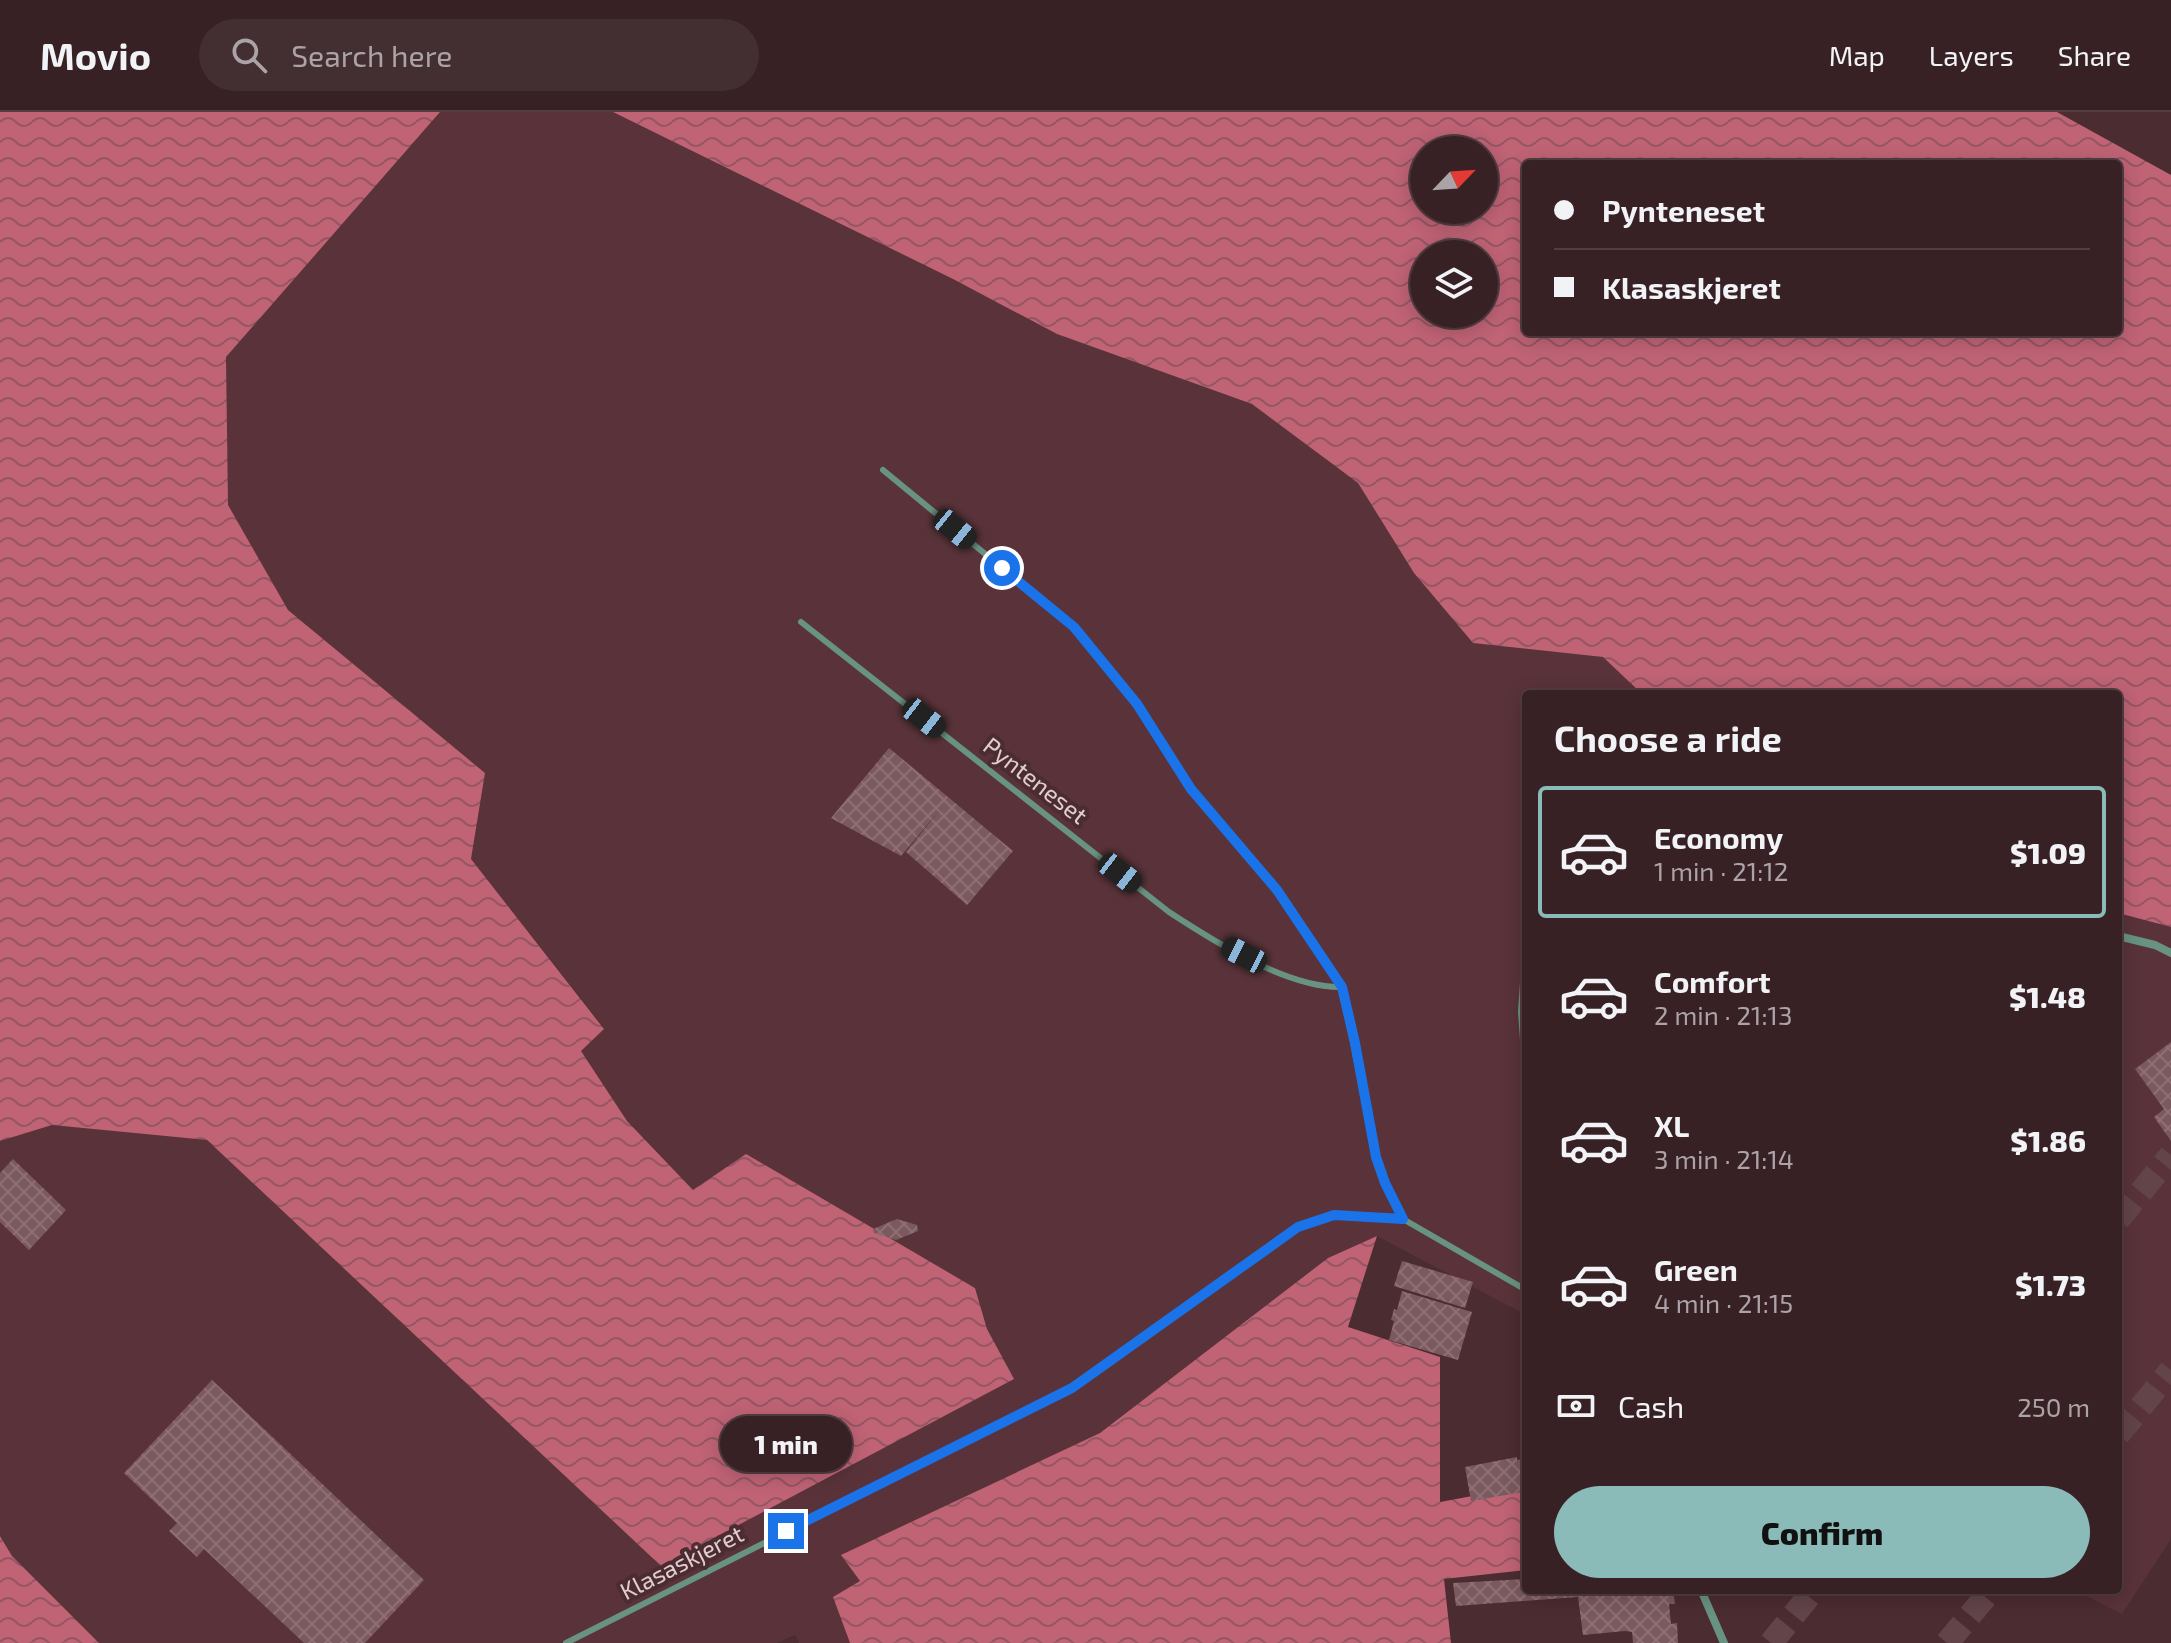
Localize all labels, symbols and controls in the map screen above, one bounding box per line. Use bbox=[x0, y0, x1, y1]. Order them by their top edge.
search box bbox=[199, 19, 759, 91]
text: Movio bbox=[40, 32, 151, 78]
icon: search bbox=[227, 33, 271, 77]
text: Search here bbox=[291, 37, 452, 73]
text: Map bbox=[1829, 38, 1885, 72]
text: Layers bbox=[1929, 38, 2014, 72]
text: Share bbox=[2058, 38, 2131, 72]
north arrow bbox=[1410, 136, 1498, 224]
map controls bbox=[1410, 136, 1498, 328]
text: Pynteneset bbox=[1602, 192, 1765, 228]
button: layers bbox=[1410, 240, 1498, 328]
text: Klasaskjeret bbox=[1602, 269, 1781, 305]
car bbox=[929, 505, 981, 553]
route start bbox=[984, 550, 1020, 586]
car bbox=[898, 694, 950, 742]
text: Choose a ride bbox=[1554, 716, 1782, 759]
street label: Pynteneset bbox=[978, 730, 1094, 829]
icon: car bbox=[1558, 816, 1630, 888]
text: Economy bbox=[1654, 819, 1783, 855]
text: $1.09 bbox=[2010, 834, 2086, 870]
car bbox=[1094, 849, 1146, 897]
text: 1 min · 21:12 bbox=[1654, 855, 1788, 886]
car bbox=[1217, 933, 1271, 977]
icon: car bbox=[1558, 960, 1630, 1032]
text: Comfort bbox=[1654, 963, 1771, 999]
text: $1.48 bbox=[2009, 978, 2086, 1014]
text: 2 min · 21:13 bbox=[1654, 999, 1792, 1030]
icon: car bbox=[1558, 1104, 1630, 1176]
text: XL bbox=[1654, 1107, 1689, 1143]
text: $1.86 bbox=[2010, 1122, 2086, 1158]
text: 3 min · 21:14 bbox=[1654, 1143, 1794, 1174]
icon: car bbox=[1558, 1248, 1630, 1320]
text: Green bbox=[1654, 1251, 1738, 1287]
text: $1.73 bbox=[2015, 1266, 2086, 1302]
text: 4 min · 21:15 bbox=[1654, 1287, 1793, 1318]
icon: cash bbox=[1554, 1384, 1598, 1428]
text: Cash bbox=[1618, 1388, 1684, 1424]
text: 250 m bbox=[2017, 1391, 2090, 1422]
callout: 1 min bbox=[720, 1415, 852, 1471]
text: 1 min bbox=[754, 1428, 818, 1459]
button: Confirm bbox=[1554, 1486, 2090, 1578]
route end bbox=[768, 1513, 804, 1549]
street label: Klasaskjeret bbox=[615, 1518, 748, 1605]

